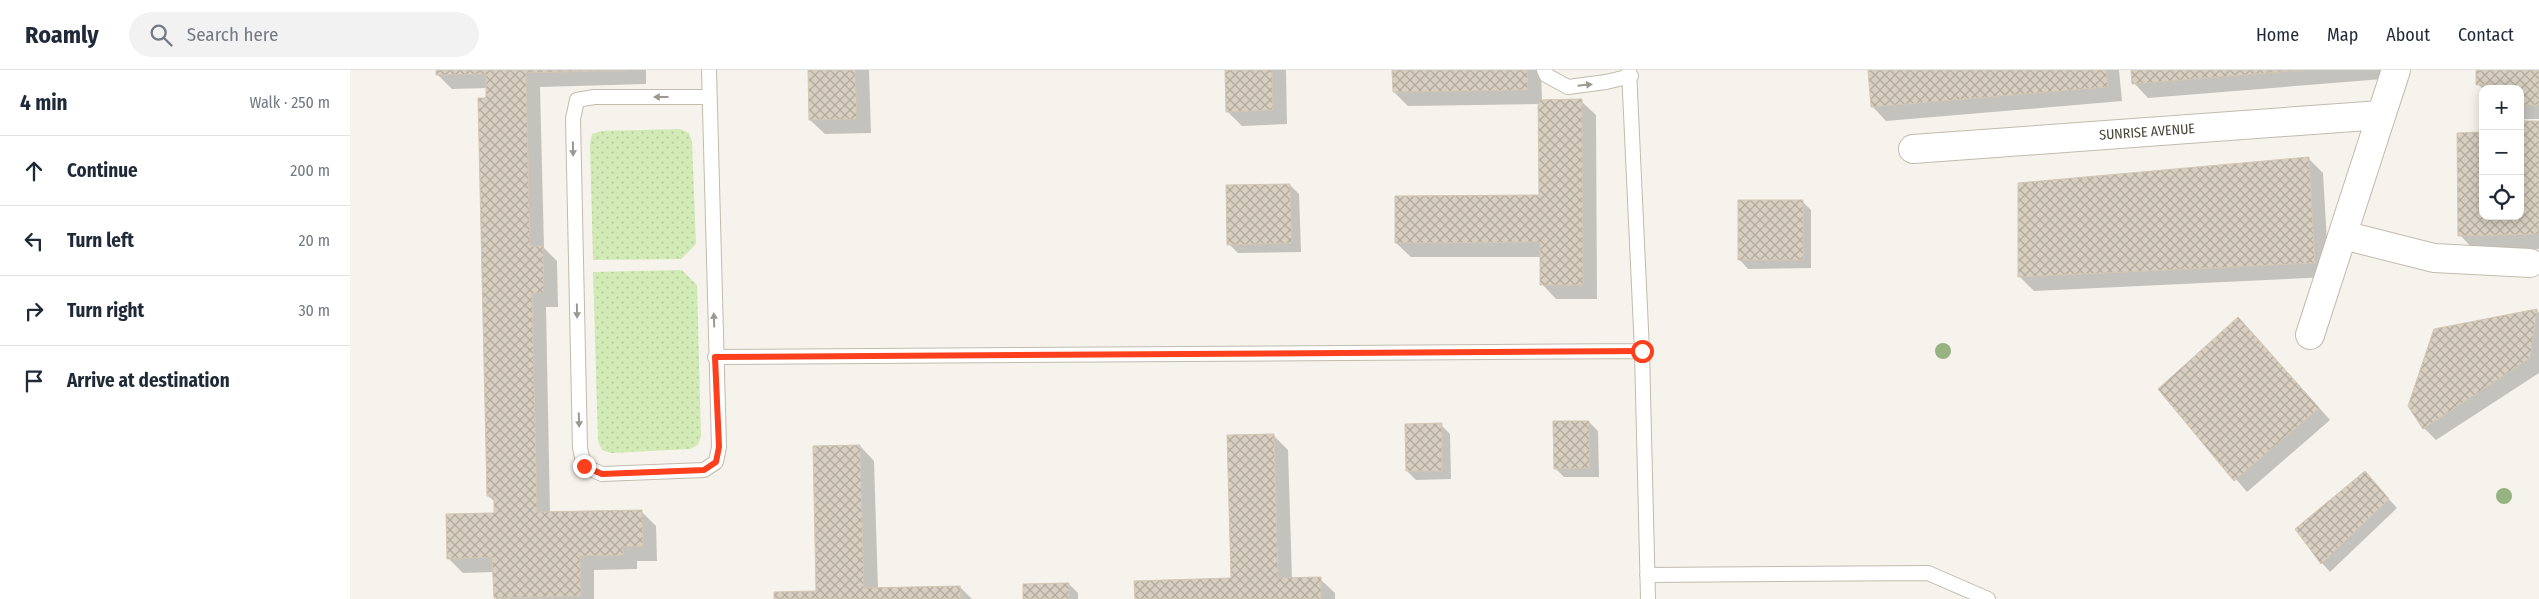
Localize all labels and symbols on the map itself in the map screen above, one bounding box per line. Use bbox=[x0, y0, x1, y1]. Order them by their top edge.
one-way arrow bbox=[1577, 81, 1593, 89]
one-way arrow bbox=[652, 93, 668, 101]
street label: SUNRISE AVENUE bbox=[2099, 120, 2196, 144]
one-way arrow bbox=[569, 141, 577, 157]
one-way arrow bbox=[573, 303, 581, 319]
one-way arrow bbox=[710, 311, 718, 327]
route start bbox=[1631, 340, 1654, 363]
one-way arrow bbox=[576, 412, 584, 428]
route end bbox=[573, 455, 596, 478]

